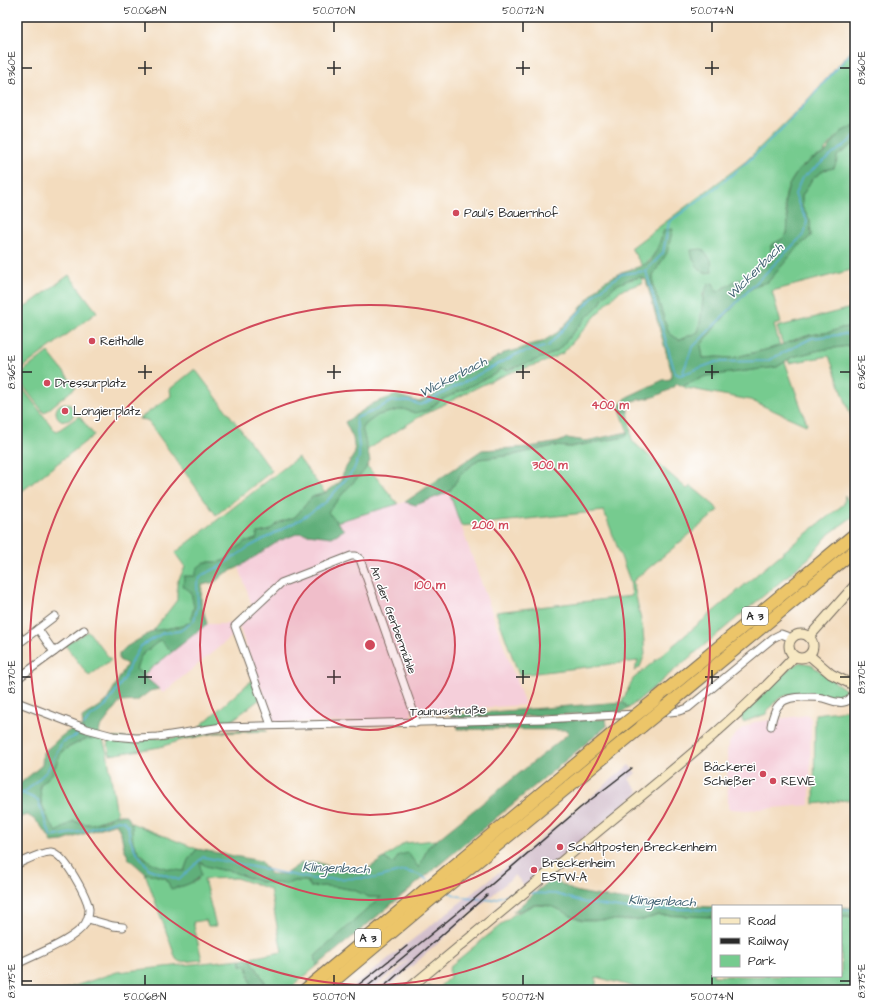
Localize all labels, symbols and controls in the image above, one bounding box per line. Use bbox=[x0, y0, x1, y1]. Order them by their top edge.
text: 50.068°N bbox=[124, 4, 166, 18]
text: 50.070°N bbox=[313, 4, 355, 18]
text: 50.072°N bbox=[502, 4, 544, 18]
text: 50.074°N bbox=[691, 4, 733, 18]
text: 8.360°E bbox=[5, 51, 19, 85]
text: 8.360°E bbox=[855, 51, 869, 85]
place label: Paul's Bauernhof bbox=[464, 205, 559, 222]
marker: Paul's Bauernhof bbox=[451, 208, 461, 218]
water label: Wickerbach bbox=[723, 238, 788, 303]
place label: Reithalle bbox=[100, 333, 145, 350]
marker: Reithalle bbox=[87, 336, 97, 346]
water label: Wickerbach bbox=[416, 352, 490, 402]
text: 8.365°E bbox=[5, 355, 19, 389]
text: 8.365°E bbox=[855, 355, 869, 389]
place label: Dressurplatz bbox=[55, 375, 126, 392]
marker: Dressurplatz bbox=[42, 378, 52, 388]
text: 400 m bbox=[591, 397, 629, 414]
place label: Longierplatz bbox=[73, 403, 141, 421]
marker: Longierplatz bbox=[60, 406, 70, 416]
text: 300 m bbox=[531, 457, 568, 474]
text: 200 m bbox=[471, 517, 509, 534]
street label: An der Gerbermühle bbox=[366, 564, 421, 677]
text: 100 m bbox=[415, 577, 446, 594]
road number: A 3 bbox=[742, 607, 768, 625]
centre of rings bbox=[363, 638, 377, 652]
text: 8.370°E bbox=[5, 660, 19, 694]
text: 8.370°E bbox=[855, 660, 869, 694]
street label: Taunusstraße bbox=[410, 701, 487, 721]
place label: Bäckerei Schießer bbox=[704, 759, 755, 790]
marker: Bäckerei Schießer bbox=[758, 769, 768, 779]
place label: REWE bbox=[781, 773, 815, 790]
marker: REWE bbox=[768, 776, 778, 786]
place label: Schaltposten Breckenheim bbox=[568, 839, 717, 856]
marker: Schaltposten Breckenheim bbox=[555, 842, 565, 852]
place label: Breckenheim ESTW-A bbox=[542, 855, 615, 886]
water label: Klingenbach bbox=[302, 858, 370, 879]
marker: Breckenheim ESTW-A bbox=[529, 865, 539, 875]
water label: Klingenbach bbox=[628, 891, 696, 912]
legend bbox=[712, 905, 842, 977]
text: Road bbox=[748, 913, 776, 930]
road number: A 3 bbox=[355, 929, 381, 947]
text: Railway bbox=[748, 933, 789, 951]
text: Park bbox=[748, 953, 776, 970]
text: 8.375°E bbox=[5, 964, 19, 998]
text: 8.375°E bbox=[855, 964, 869, 998]
text: 50.068°N bbox=[124, 990, 166, 1004]
text: 50.070°N bbox=[313, 990, 355, 1004]
text: 50.072°N bbox=[502, 990, 544, 1004]
text: 50.074°N bbox=[691, 990, 733, 1004]

